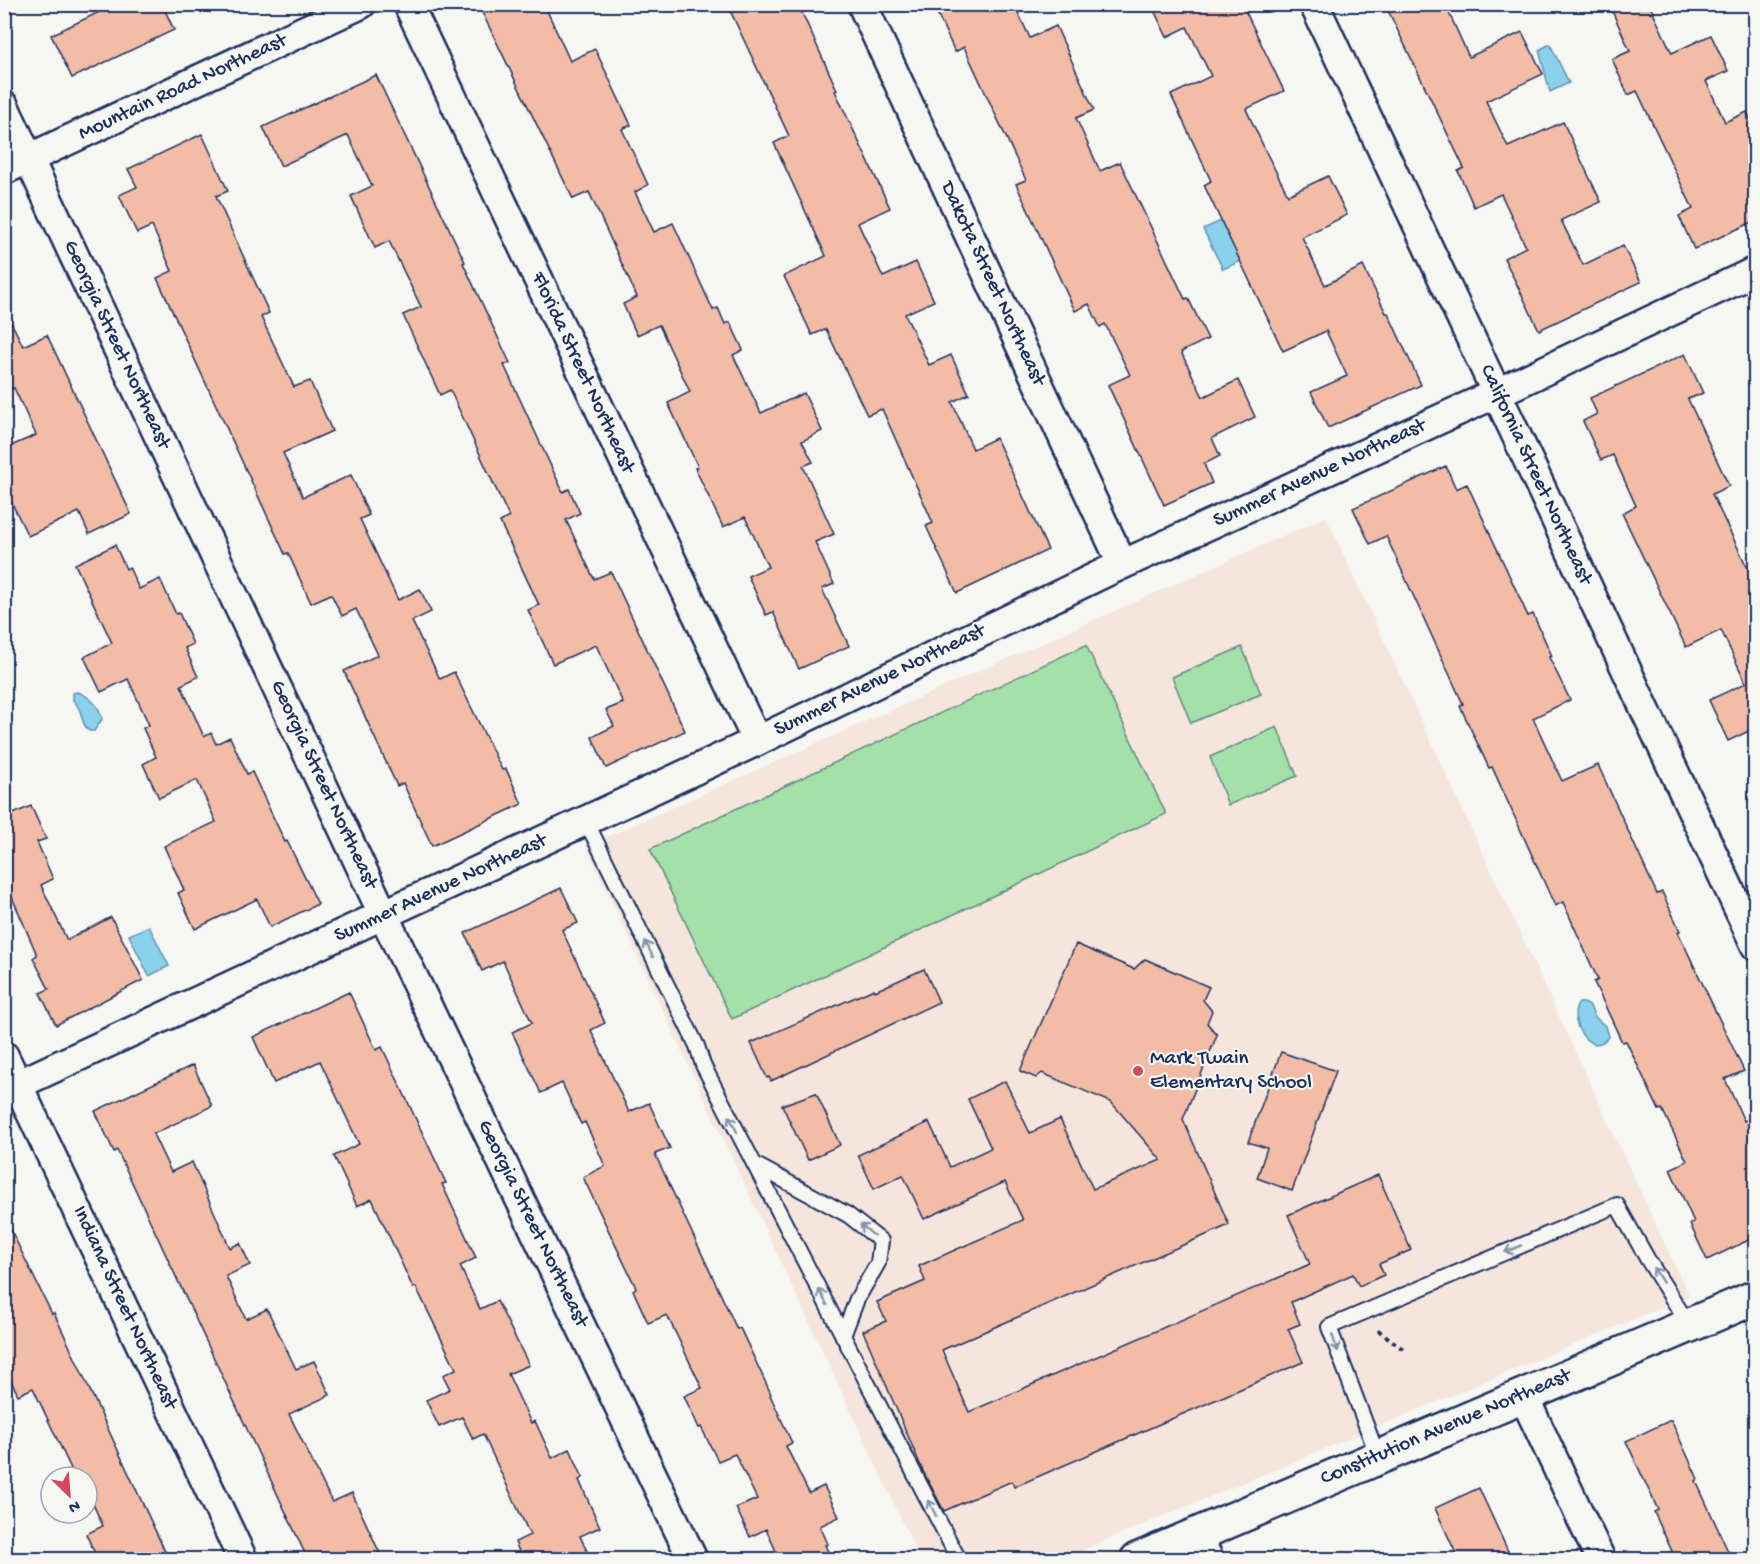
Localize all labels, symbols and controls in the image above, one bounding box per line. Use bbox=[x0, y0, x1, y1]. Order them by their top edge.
street label: Mountain Road Northeast bbox=[75, 28, 293, 147]
street label: Dakota Street Northeast bbox=[933, 176, 1051, 392]
street label: Georgia Street Northeast bbox=[57, 237, 176, 455]
street label: Florida Street Northeast bbox=[524, 268, 641, 480]
street label: California Street Northeast bbox=[1473, 361, 1598, 591]
street label: Summer Avenue Northeast bbox=[1210, 413, 1432, 534]
street label: Summer Avenue Northeast bbox=[770, 618, 992, 743]
street label: Georgia Street Northeast bbox=[264, 677, 383, 895]
street label: Summer Avenue Northeast bbox=[331, 828, 553, 949]
one-way arrow bbox=[643, 940, 654, 958]
place label: Mark Twain Elementary School bbox=[1150, 1047, 1312, 1096]
marker: Mark Twain Elementary School bbox=[1131, 1064, 1145, 1078]
street label: Georgia Street Northeast bbox=[471, 1116, 594, 1334]
one-way arrow bbox=[727, 1116, 739, 1133]
street label: Indiana Street Northeast bbox=[66, 1202, 183, 1416]
one-way arrow bbox=[859, 1223, 875, 1236]
one-way arrow bbox=[1504, 1244, 1523, 1255]
one-way arrow bbox=[1651, 1267, 1664, 1284]
one-way arrow bbox=[817, 1289, 829, 1306]
one-way arrow bbox=[1330, 1333, 1341, 1351]
street label: Constitution Avenue Northeast bbox=[1317, 1363, 1577, 1492]
north arrow bbox=[39, 1465, 99, 1525]
text: N bbox=[65, 1495, 83, 1516]
one-way arrow bbox=[926, 1499, 937, 1517]

